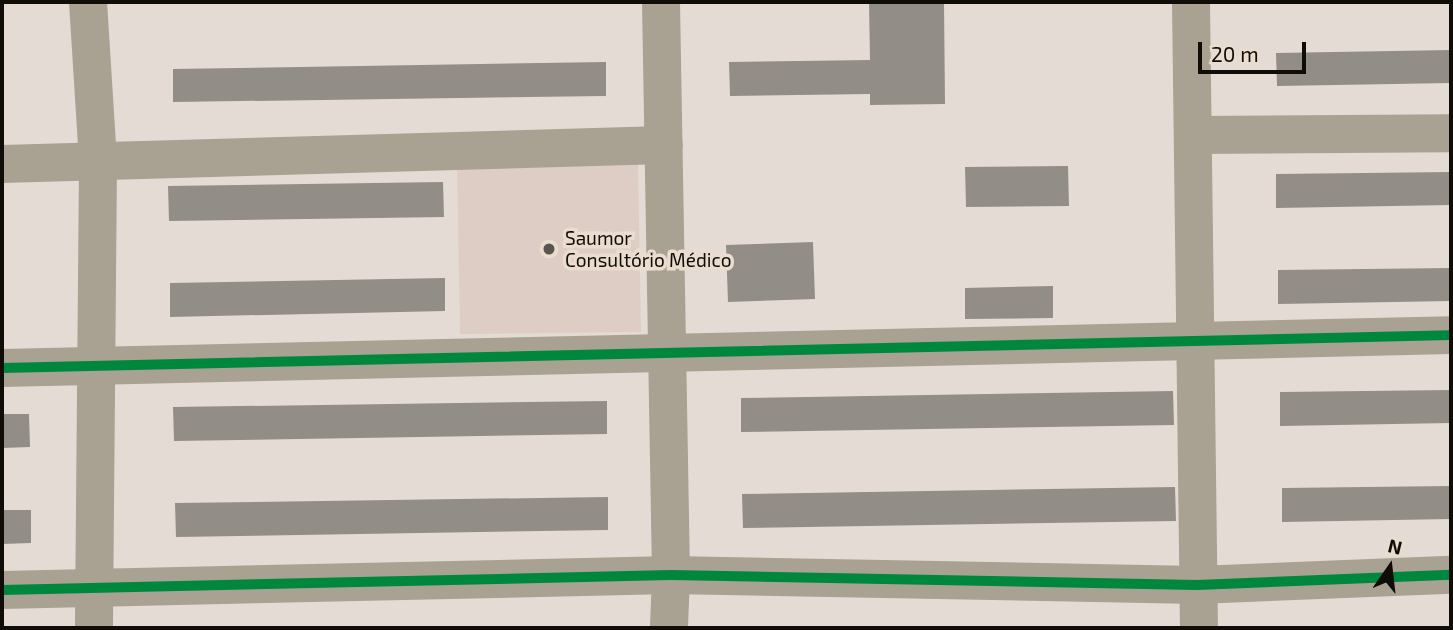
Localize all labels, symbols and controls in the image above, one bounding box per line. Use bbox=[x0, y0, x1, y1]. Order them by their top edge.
scale bar bbox=[1201, 28, 1310, 72]
text: 20 m bbox=[1211, 41, 1259, 66]
place label: Saumor Consultório Médico bbox=[565, 227, 731, 271]
marker: Saumor Consultório Médico bbox=[539, 239, 559, 259]
north arrow bbox=[1355, 532, 1425, 602]
text: N bbox=[1386, 533, 1405, 559]

